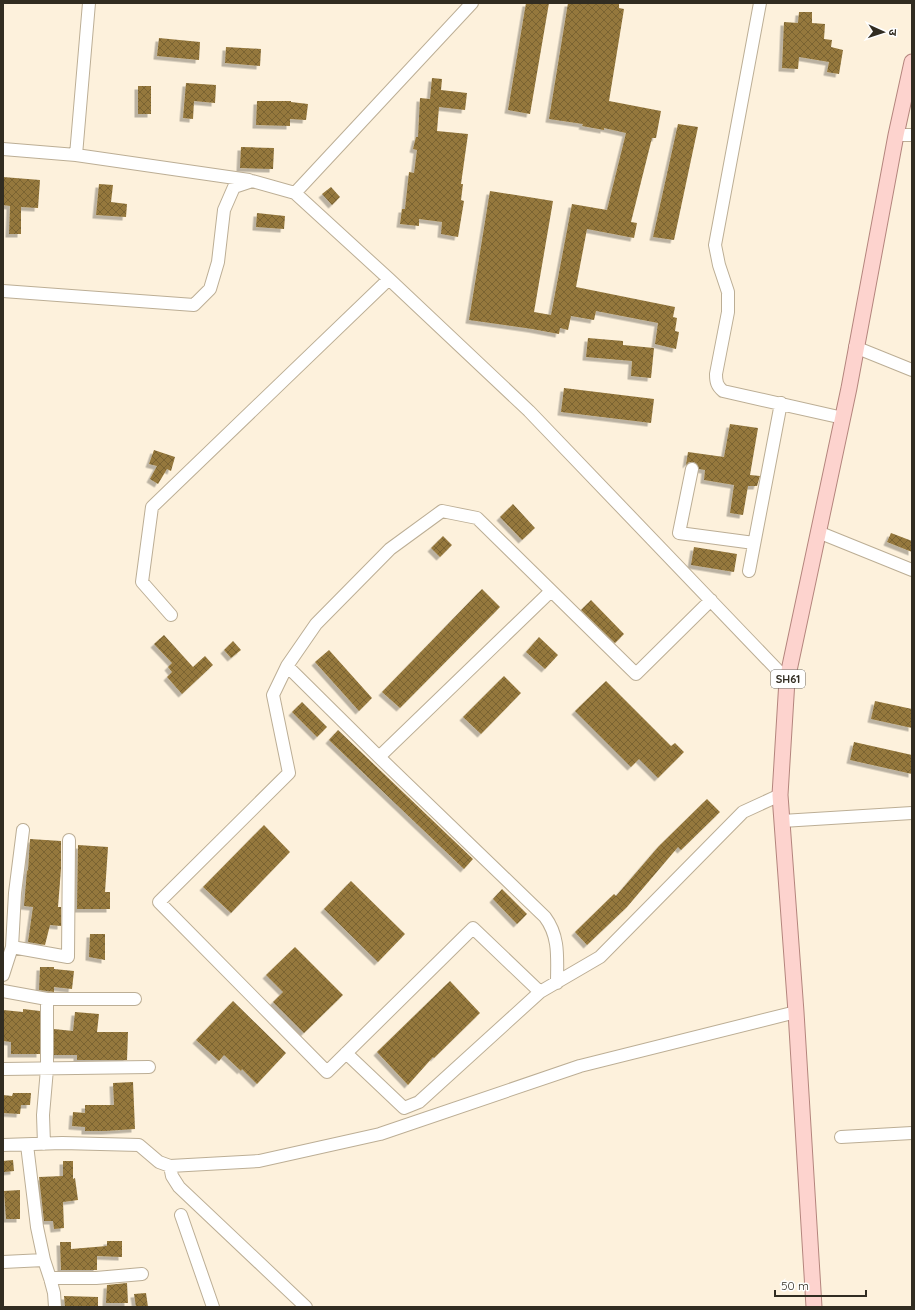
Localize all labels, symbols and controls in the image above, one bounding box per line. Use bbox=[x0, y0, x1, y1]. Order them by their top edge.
north arrow bbox=[863, 12, 903, 52]
text: उ bbox=[886, 29, 900, 37]
road number: SH61 bbox=[771, 670, 805, 688]
scale bar bbox=[775, 1272, 866, 1298]
text: 50 m bbox=[781, 1278, 809, 1293]

